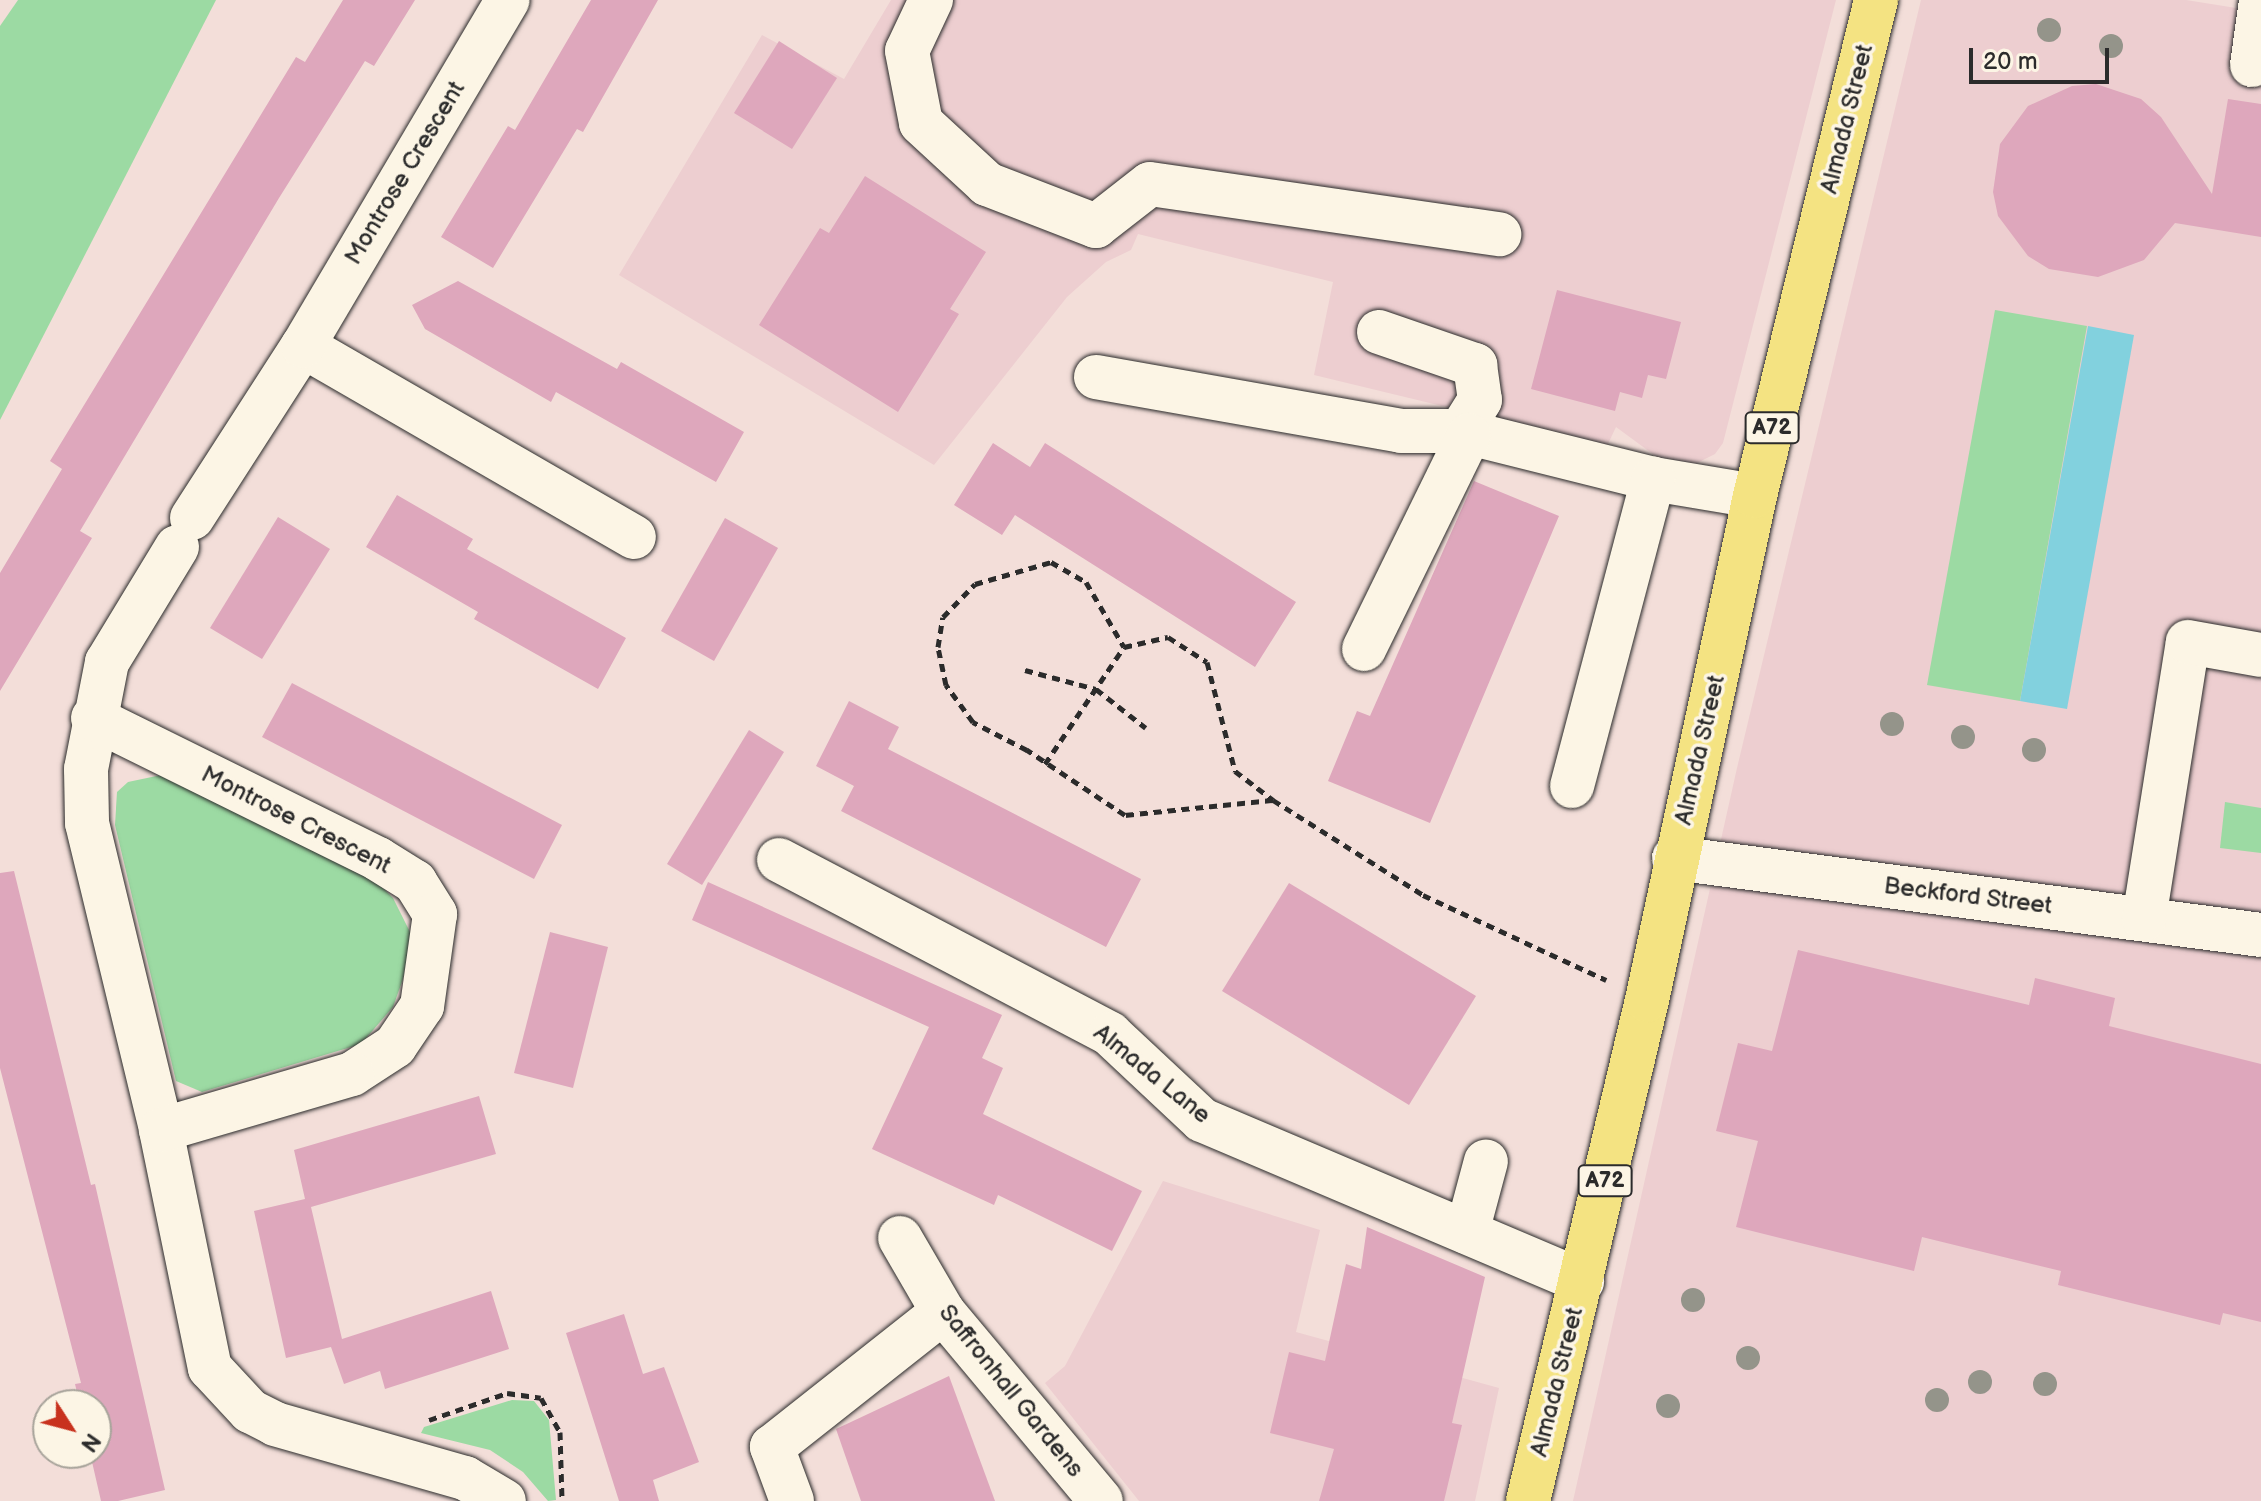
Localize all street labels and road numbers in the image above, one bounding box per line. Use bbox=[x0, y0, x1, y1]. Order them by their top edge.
street label: Almada Street bbox=[1815, 41, 1879, 197]
street label: Montrose Crescent bbox=[339, 76, 471, 270]
road number: A72 bbox=[1744, 410, 1800, 446]
street label: Almada Street bbox=[1669, 672, 1731, 828]
street label: Montrose Crescent bbox=[196, 760, 396, 880]
street label: Beckford Street bbox=[1882, 871, 2054, 921]
street label: Almada Lane bbox=[1088, 1018, 1216, 1130]
road number: A72 bbox=[1577, 1163, 1633, 1199]
street label: Saffronhall Gardens bbox=[933, 1299, 1089, 1483]
street label: Almada Street bbox=[1525, 1304, 1589, 1460]

